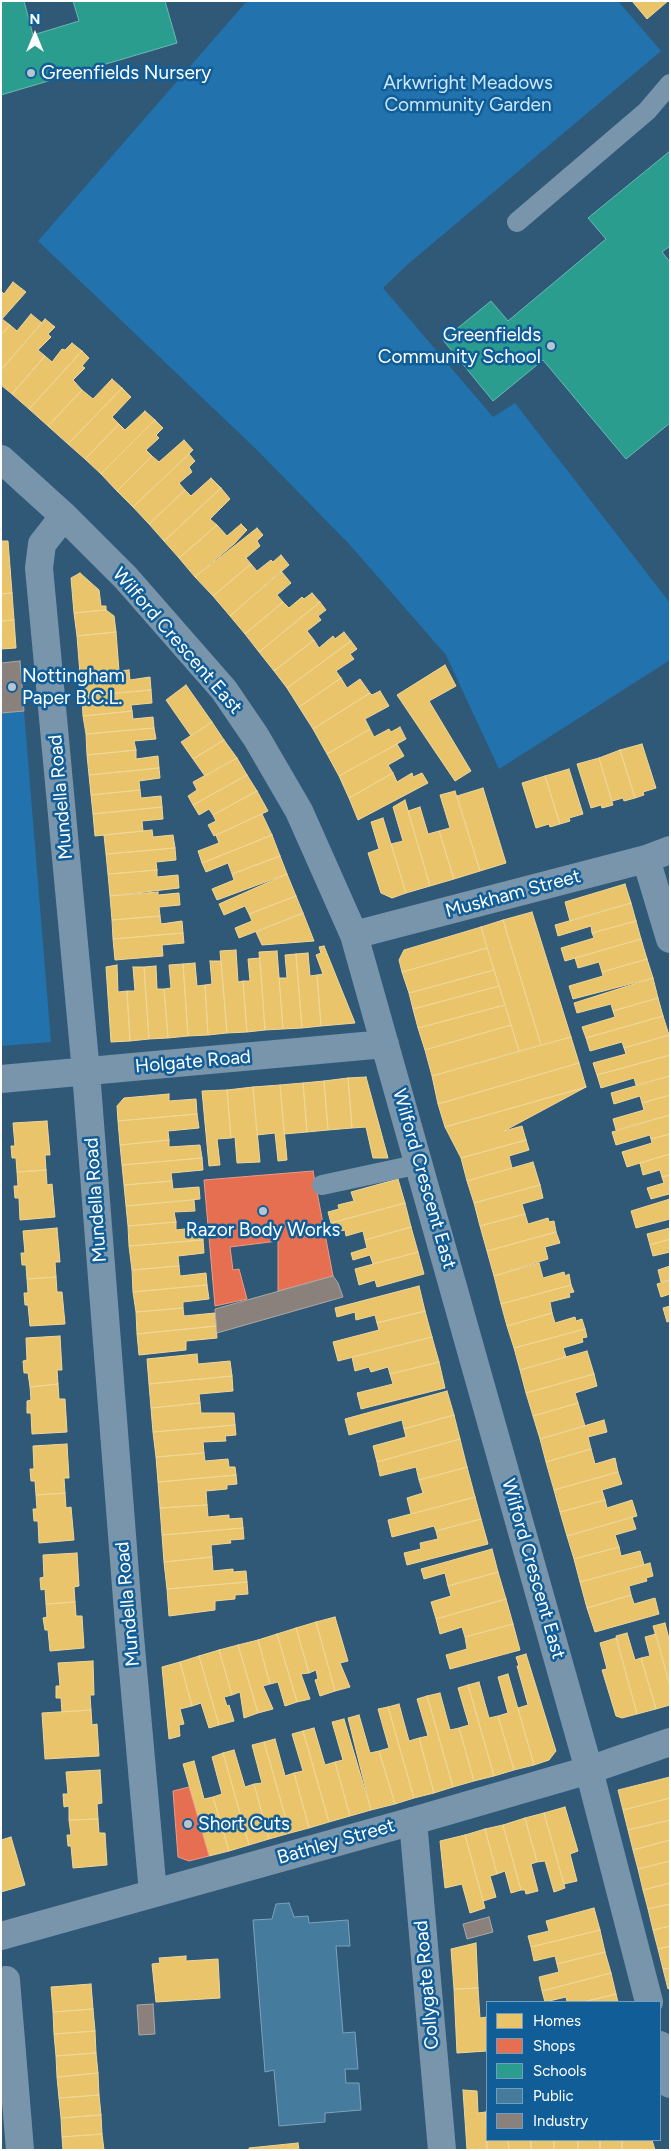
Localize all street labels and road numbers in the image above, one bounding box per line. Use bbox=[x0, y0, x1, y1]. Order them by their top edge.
street label: Wilford Crescent East bbox=[107, 563, 247, 719]
street label: Mundella Road bbox=[44, 734, 78, 860]
street label: Muskham Street bbox=[443, 865, 583, 923]
street label: Holgate Road bbox=[134, 1046, 252, 1078]
street label: Wilford Crescent East bbox=[387, 1086, 461, 1272]
street label: Mundella Road bbox=[80, 1137, 112, 1263]
street label: Wilford Crescent East bbox=[496, 1476, 570, 1662]
street label: Mundella Road bbox=[111, 1541, 145, 1667]
street label: Bathley Street bbox=[275, 1814, 397, 1870]
street label: Collygate Road bbox=[410, 1919, 444, 2051]

